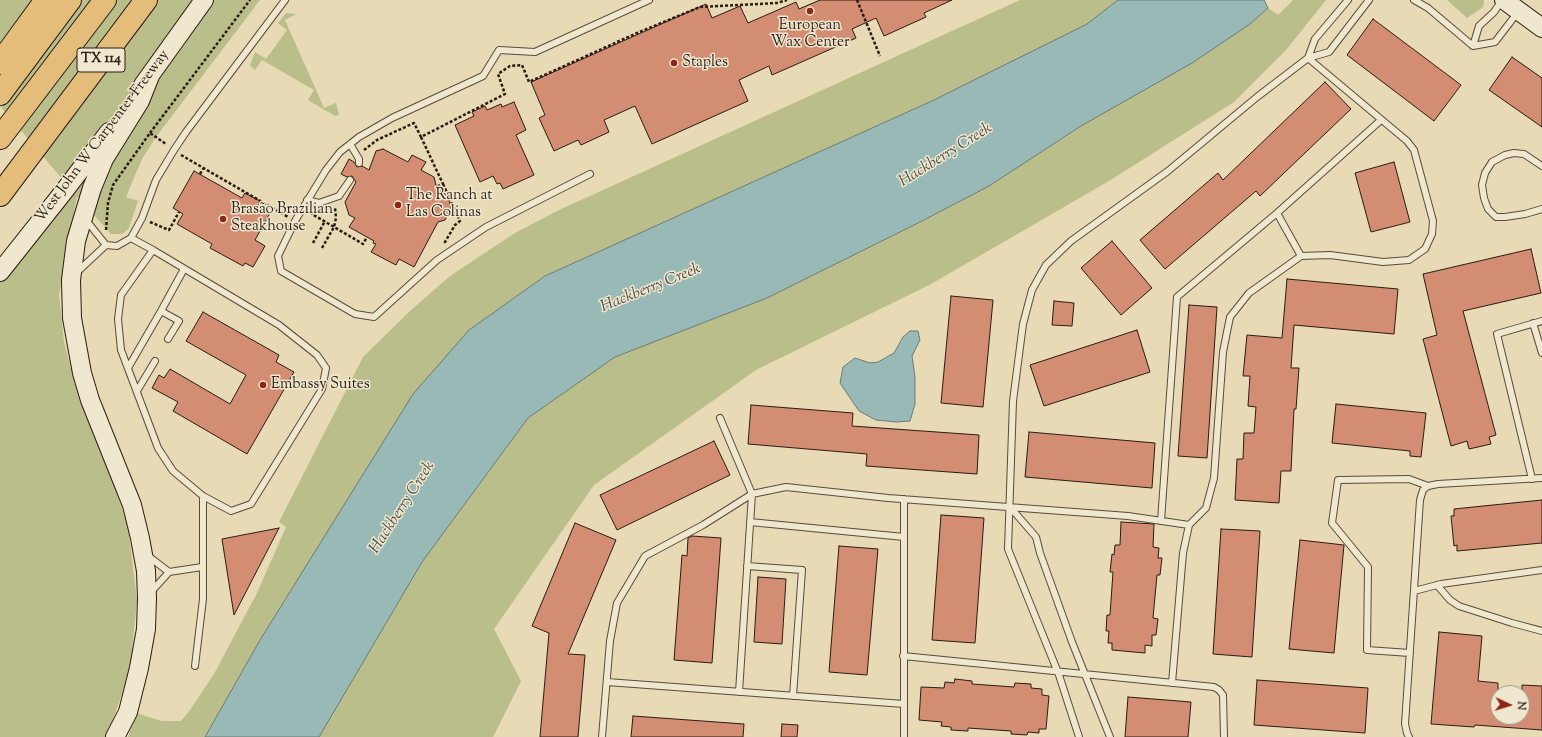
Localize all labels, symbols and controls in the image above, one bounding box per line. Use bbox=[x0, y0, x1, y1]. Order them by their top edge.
marker: European Wax Center bbox=[805, 6, 815, 16]
place label: European Wax Center bbox=[770, 17, 850, 52]
street label: West John W Carpenter Freeway bbox=[32, 47, 174, 227]
road number: TX 114 bbox=[77, 48, 125, 72]
place label: Staples bbox=[682, 54, 728, 72]
marker: Staples bbox=[669, 58, 679, 68]
water label: Hackberry Creek bbox=[896, 120, 996, 192]
place label: The Ranch at Las Colinas bbox=[406, 187, 492, 222]
marker: The Ranch at Las Colinas bbox=[393, 200, 403, 210]
place label: Brasão Brazilian Steakhouse bbox=[231, 201, 333, 236]
marker: Brasão Brazilian Steakhouse bbox=[218, 214, 228, 224]
water label: Hackberry Creek bbox=[598, 260, 704, 318]
place label: Embassy Suites bbox=[271, 376, 370, 394]
marker: Embassy Suites bbox=[258, 380, 268, 390]
water label: Hackberry Creek bbox=[366, 458, 440, 558]
north arrow bbox=[1490, 685, 1530, 725]
text: N bbox=[1513, 701, 1529, 711]

